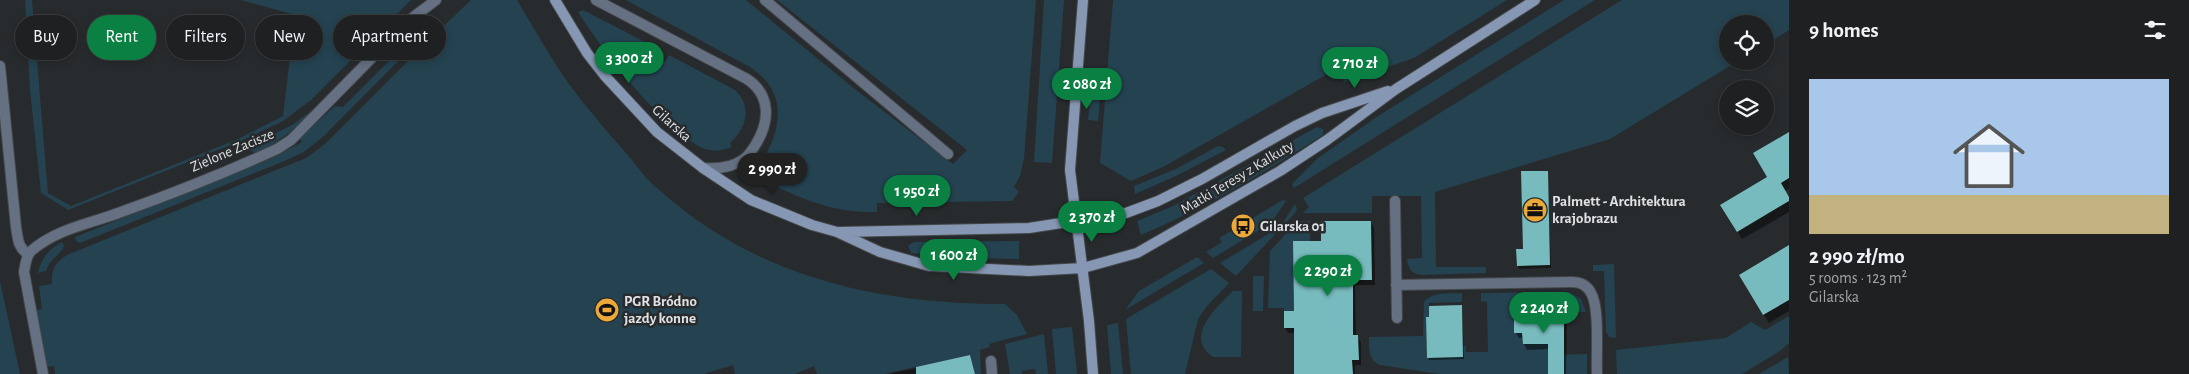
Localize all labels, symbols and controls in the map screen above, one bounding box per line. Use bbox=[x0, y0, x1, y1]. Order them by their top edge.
chip: Buy bbox=[15, 15, 77, 60]
chip: Rent bbox=[87, 15, 156, 60]
chip: Filters bbox=[166, 15, 245, 60]
chip: New bbox=[255, 15, 323, 60]
chip: Apartment bbox=[333, 15, 446, 60]
map controls bbox=[1719, 15, 1774, 135]
button: locate bbox=[1719, 15, 1774, 70]
icon: filters bbox=[2141, 16, 2169, 44]
text: 9 homes bbox=[1809, 20, 1879, 41]
pin: 3 300 zł bbox=[577, 42, 681, 84]
pin: 2 710 zł bbox=[1303, 46, 1407, 89]
text: 3 300 zł bbox=[606, 50, 652, 66]
text: 2 710 zł bbox=[1333, 55, 1377, 71]
pin: 2 080 zł bbox=[1035, 68, 1139, 110]
text: 2 080 zł bbox=[1063, 76, 1111, 92]
button: layers bbox=[1719, 80, 1774, 135]
street label: Gilarska bbox=[649, 102, 694, 145]
icon: home bbox=[1944, 111, 2034, 201]
street label: Zielone Zacisze bbox=[188, 126, 276, 175]
street label: Matki Teresy z Kalkuty bbox=[1178, 138, 1297, 217]
pin: 2 990 zł bbox=[720, 152, 824, 195]
text: 2 990 zł bbox=[748, 161, 796, 177]
pin: 1 950 zł bbox=[865, 174, 969, 217]
text: 1 950 zł bbox=[895, 183, 939, 199]
place label: Palmett - Architektura krajobrazu bbox=[1552, 194, 1686, 226]
office icon: Palmett - Architektura krajobrazu bbox=[1522, 197, 1548, 223]
pin: 2 370 zł bbox=[1040, 200, 1144, 243]
text: 2 370 zł bbox=[1069, 209, 1115, 225]
bus stop icon: Gilarska 01 bbox=[1230, 213, 1256, 239]
place label: Gilarska 01 bbox=[1260, 219, 1325, 234]
pin: 1 600 zł bbox=[902, 238, 1006, 281]
text: 2 990 zł/mo bbox=[1809, 246, 1905, 267]
text: 1 600 zł bbox=[931, 247, 977, 263]
pin: 2 290 zł bbox=[1276, 254, 1380, 297]
text: 2 290 zł bbox=[1304, 263, 1352, 279]
text: 5 rooms · 123 m² bbox=[1809, 270, 1907, 286]
text: Gilarska bbox=[1809, 289, 1859, 305]
pin: 2 240 zł bbox=[1492, 292, 1596, 334]
place label: PGR Bródno jazdy konne bbox=[624, 294, 697, 326]
sports icon: PGR Bródno jazdy konne bbox=[594, 297, 620, 323]
text: 2 240 zł bbox=[1520, 300, 1568, 316]

